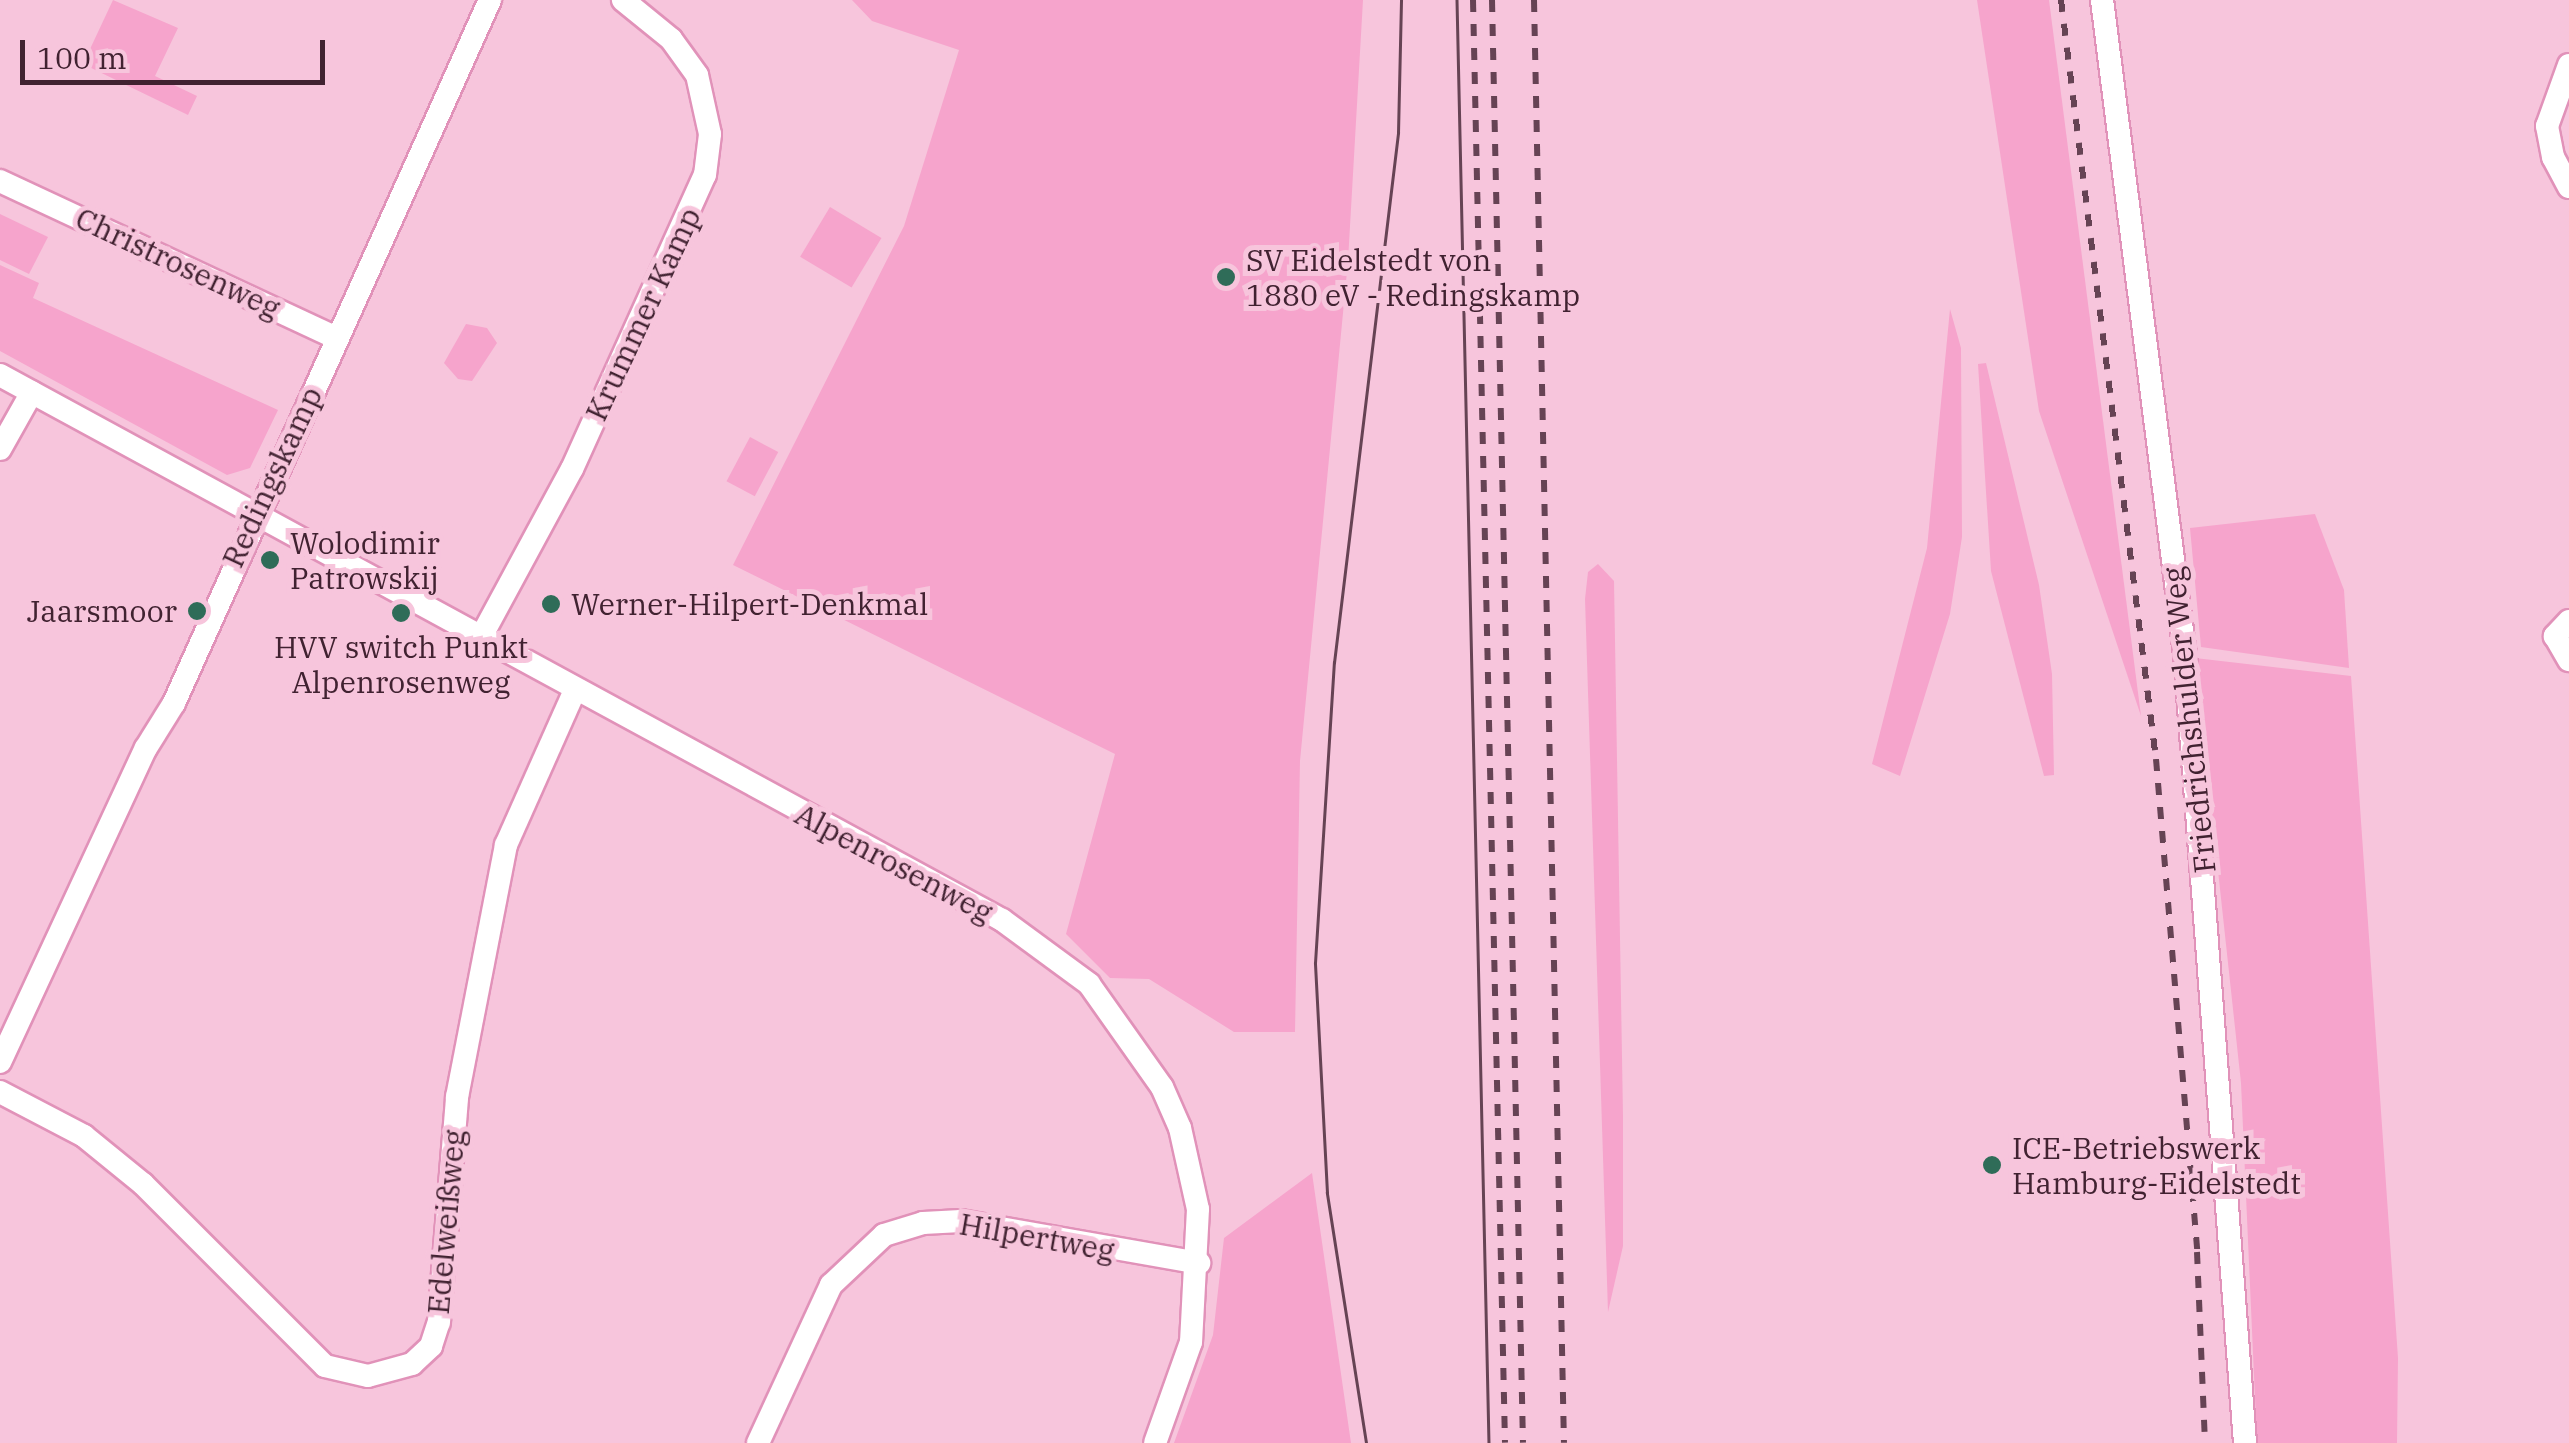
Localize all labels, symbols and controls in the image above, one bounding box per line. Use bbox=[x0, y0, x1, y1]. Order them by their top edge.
scale bar bbox=[25, 20, 330, 82]
text: 100 m bbox=[37, 38, 127, 77]
street label: Christrosenweg bbox=[70, 200, 286, 326]
street label: Krummer Kamp bbox=[578, 202, 708, 426]
place label: SV Eidelstedt von 1880 eV - Redingskamp bbox=[1246, 242, 1580, 312]
marker: SV Eidelstedt von 1880 eV - Redingskamp bbox=[1215, 266, 1237, 288]
street label: Redingskamp bbox=[215, 381, 329, 573]
place label: Wolodimir Patrowskij bbox=[290, 525, 440, 596]
marker: Wolodimir Patrowskij bbox=[259, 549, 281, 571]
street label: Friedrichshulder Weg bbox=[2155, 565, 2223, 875]
place label: Werner-Hilpert-Denkmal bbox=[571, 586, 928, 622]
place label: Jaarsmoor bbox=[27, 593, 177, 629]
marker: Werner-Hilpert-Denkmal bbox=[540, 593, 562, 615]
marker: Jaarsmoor bbox=[186, 600, 208, 622]
marker: HVV switch Punkt Alpenrosenweg bbox=[390, 602, 412, 624]
place label: HVV switch Punkt Alpenrosenweg bbox=[274, 629, 528, 700]
street label: Alpenrosenweg bbox=[789, 796, 999, 930]
street label: Edelweißweg bbox=[420, 1128, 472, 1316]
place label: ICE-Betriebswerk Hamburg-Eidelstedt bbox=[2012, 1130, 2301, 1200]
marker: ICE-Betriebswerk Hamburg-Eidelstedt bbox=[1981, 1154, 2003, 1176]
street label: Hilpertweg bbox=[957, 1206, 1117, 1268]

